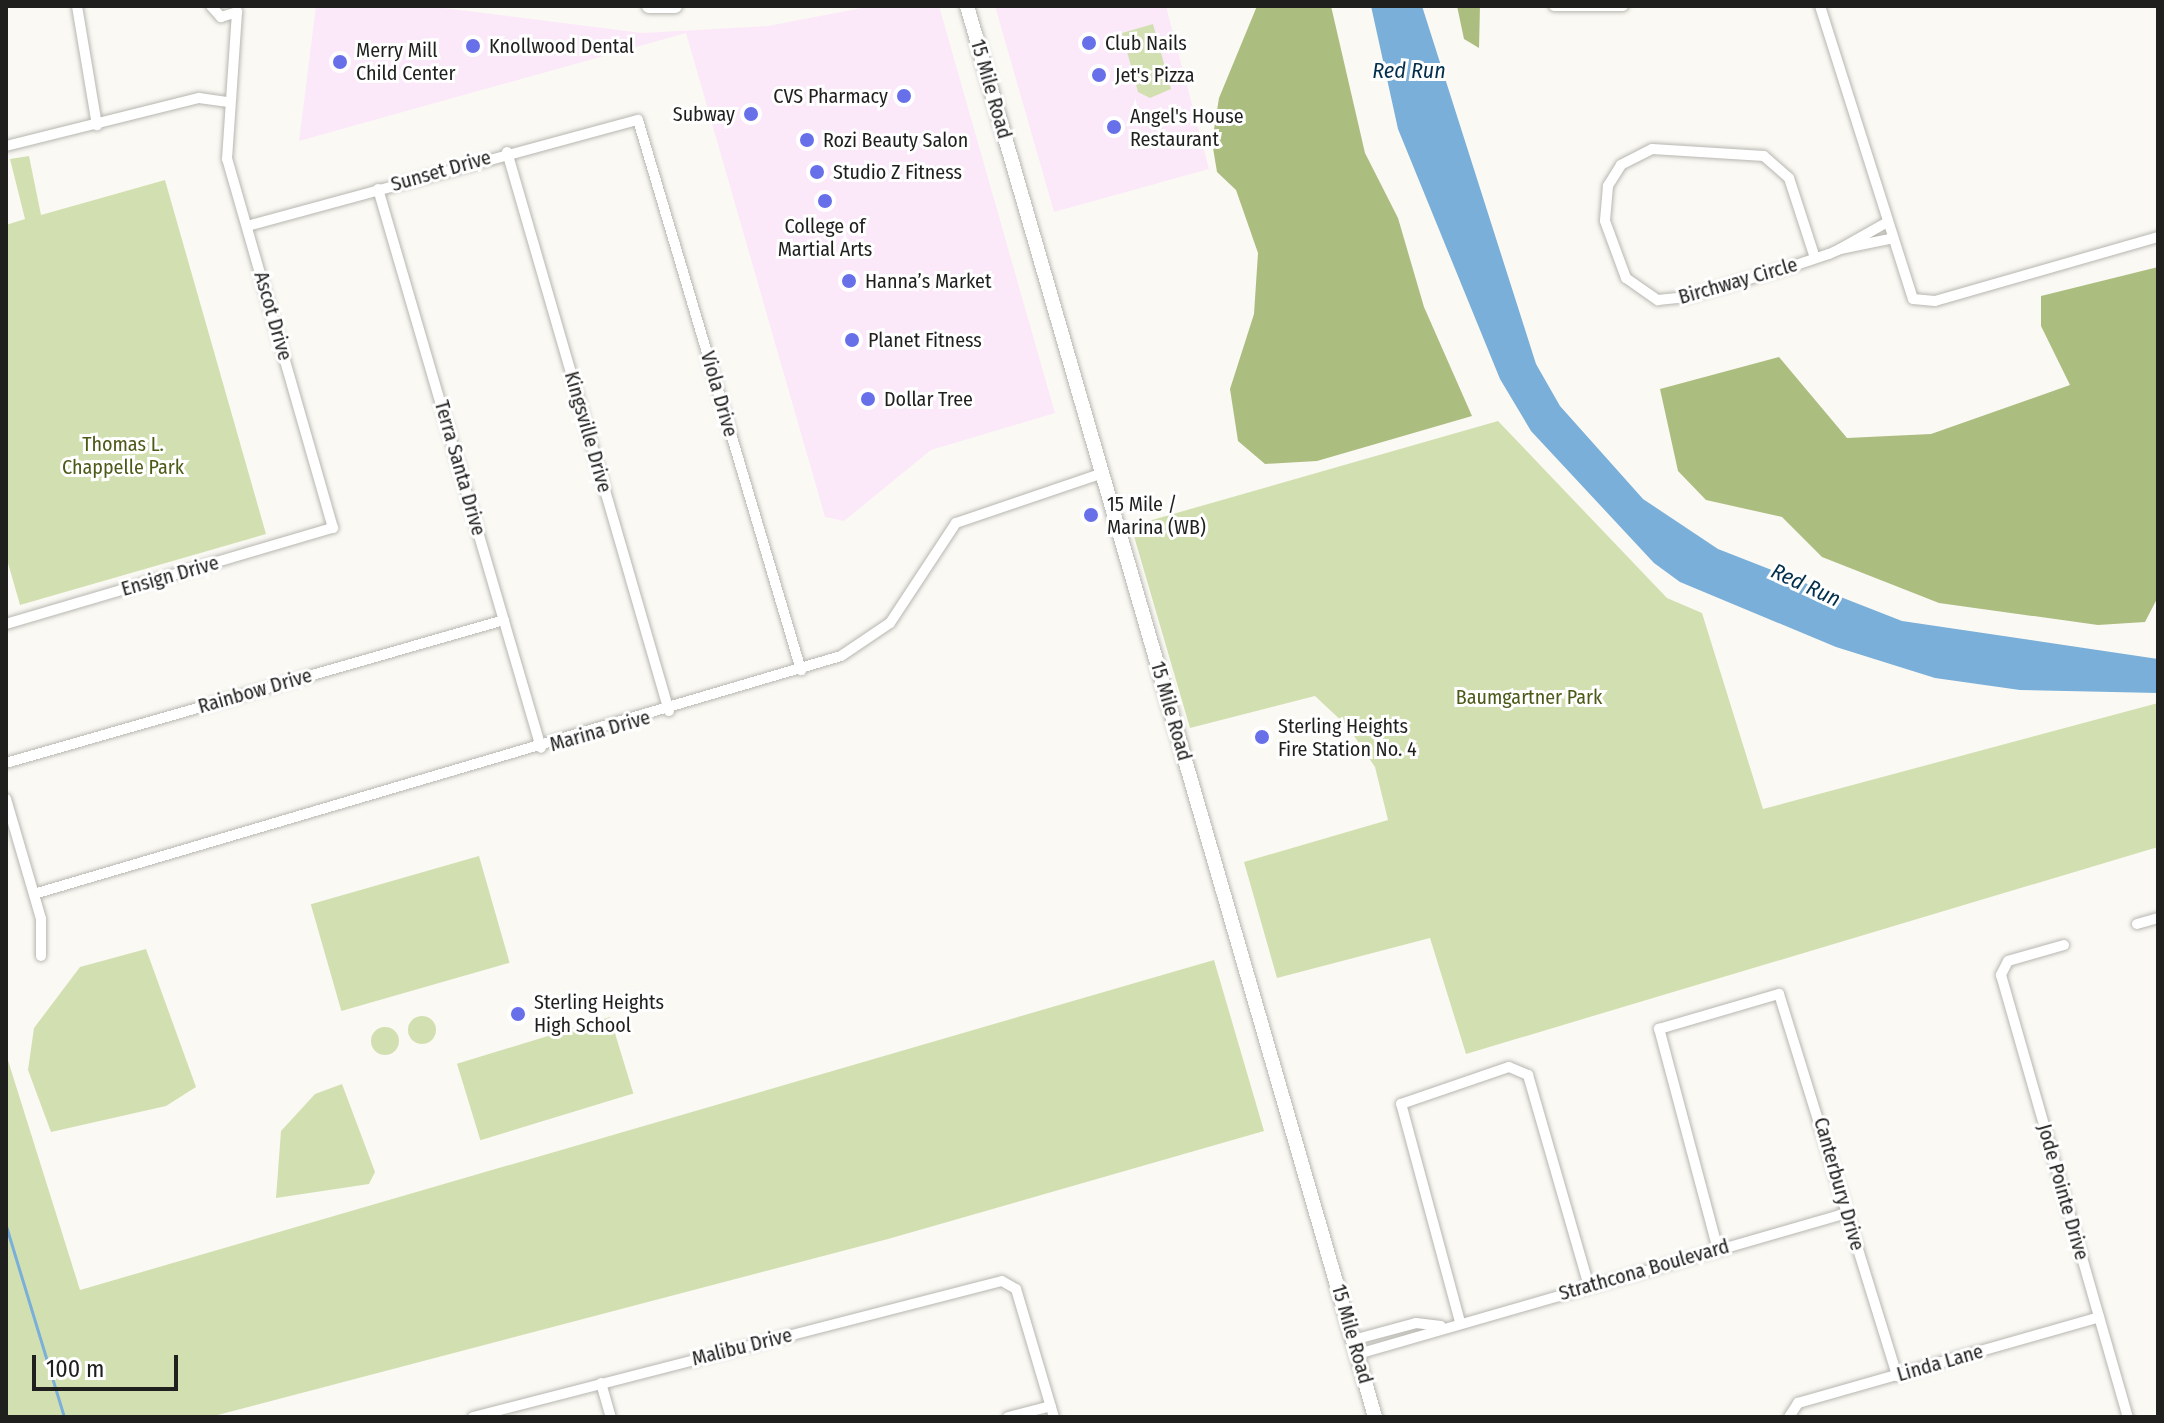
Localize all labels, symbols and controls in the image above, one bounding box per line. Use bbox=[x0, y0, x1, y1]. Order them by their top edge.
place label: Club Nails bbox=[1105, 31, 1187, 55]
place label: Knollwood Dental bbox=[489, 34, 634, 58]
marker: Club Nails bbox=[1080, 34, 1098, 52]
marker: Knollwood Dental bbox=[464, 37, 482, 55]
street label: 15 Mile Road bbox=[965, 37, 1017, 141]
place label: Merry Mill Child Center bbox=[356, 38, 455, 85]
marker: Merry Mill Child Center bbox=[331, 53, 349, 71]
water label: Red Run bbox=[1372, 58, 1446, 84]
place label: Jet's Pizza bbox=[1115, 63, 1195, 87]
marker: Jet's Pizza bbox=[1090, 66, 1108, 84]
place label: CVS Pharmacy bbox=[773, 84, 888, 108]
marker: CVS Pharmacy bbox=[895, 87, 913, 105]
place label: Subway bbox=[673, 102, 735, 126]
place label: Angel's House Restaurant bbox=[1130, 104, 1244, 151]
marker: Subway bbox=[742, 105, 760, 123]
marker: Angel's House Restaurant bbox=[1105, 118, 1123, 136]
place label: Rozi Beauty Salon bbox=[823, 128, 968, 152]
marker: Rozi Beauty Salon bbox=[798, 131, 816, 149]
street label: Sunset Drive bbox=[388, 145, 494, 197]
place label: Studio Z Fitness bbox=[833, 160, 962, 184]
marker: Studio Z Fitness bbox=[808, 163, 826, 181]
marker: College of Martial Arts bbox=[816, 192, 834, 210]
place label: College of Martial Arts bbox=[778, 214, 872, 261]
street label: Birchway Circle bbox=[1676, 253, 1800, 309]
street label: Ascot Drive bbox=[249, 269, 297, 363]
place label: Hanna’s Market bbox=[865, 269, 991, 293]
marker: Hanna’s Market bbox=[840, 272, 858, 290]
place label: Planet Fitness bbox=[868, 328, 982, 352]
marker: Planet Fitness bbox=[843, 331, 861, 349]
street label: Viola Drive bbox=[695, 349, 743, 439]
street label: Kingsville Drive bbox=[559, 369, 617, 495]
place label: Dollar Tree bbox=[884, 387, 973, 411]
marker: Dollar Tree bbox=[859, 390, 877, 408]
street label: Terra Santa Drive bbox=[429, 398, 491, 538]
park label: Thomas L. Chappelle Park bbox=[62, 432, 184, 479]
place label: 15 Mile / Marina (WB) bbox=[1107, 492, 1206, 539]
marker: 15 Mile / Marina (WB) bbox=[1082, 506, 1100, 524]
street label: Ensign Drive bbox=[118, 551, 222, 601]
water label: Red Run bbox=[1767, 558, 1845, 612]
street label: 15 Mile Road bbox=[1145, 659, 1197, 763]
street label: Rainbow Drive bbox=[195, 663, 315, 719]
park label: Baumgartner Park bbox=[1456, 685, 1602, 709]
street label: Marina Drive bbox=[547, 705, 653, 757]
place label: Sterling Heights Fire Station No. 4 bbox=[1278, 714, 1417, 761]
marker: Sterling Heights Fire Station No. 4 bbox=[1253, 728, 1271, 746]
place label: Sterling Heights High School bbox=[534, 990, 664, 1037]
marker: Sterling Heights High School bbox=[509, 1005, 527, 1023]
street label: Canterbury Drive bbox=[1809, 1115, 1869, 1253]
street label: Jode Pointe Drive bbox=[2032, 1121, 2094, 1263]
street label: Strathcona Boulevard bbox=[1556, 1234, 1732, 1306]
street label: 15 Mile Road bbox=[1326, 1282, 1378, 1386]
street label: Malibu Drive bbox=[689, 1323, 795, 1371]
scale bar bbox=[36, 1339, 182, 1389]
street label: Linda Lane bbox=[1894, 1339, 1986, 1387]
text: 100 m bbox=[46, 1355, 104, 1383]

